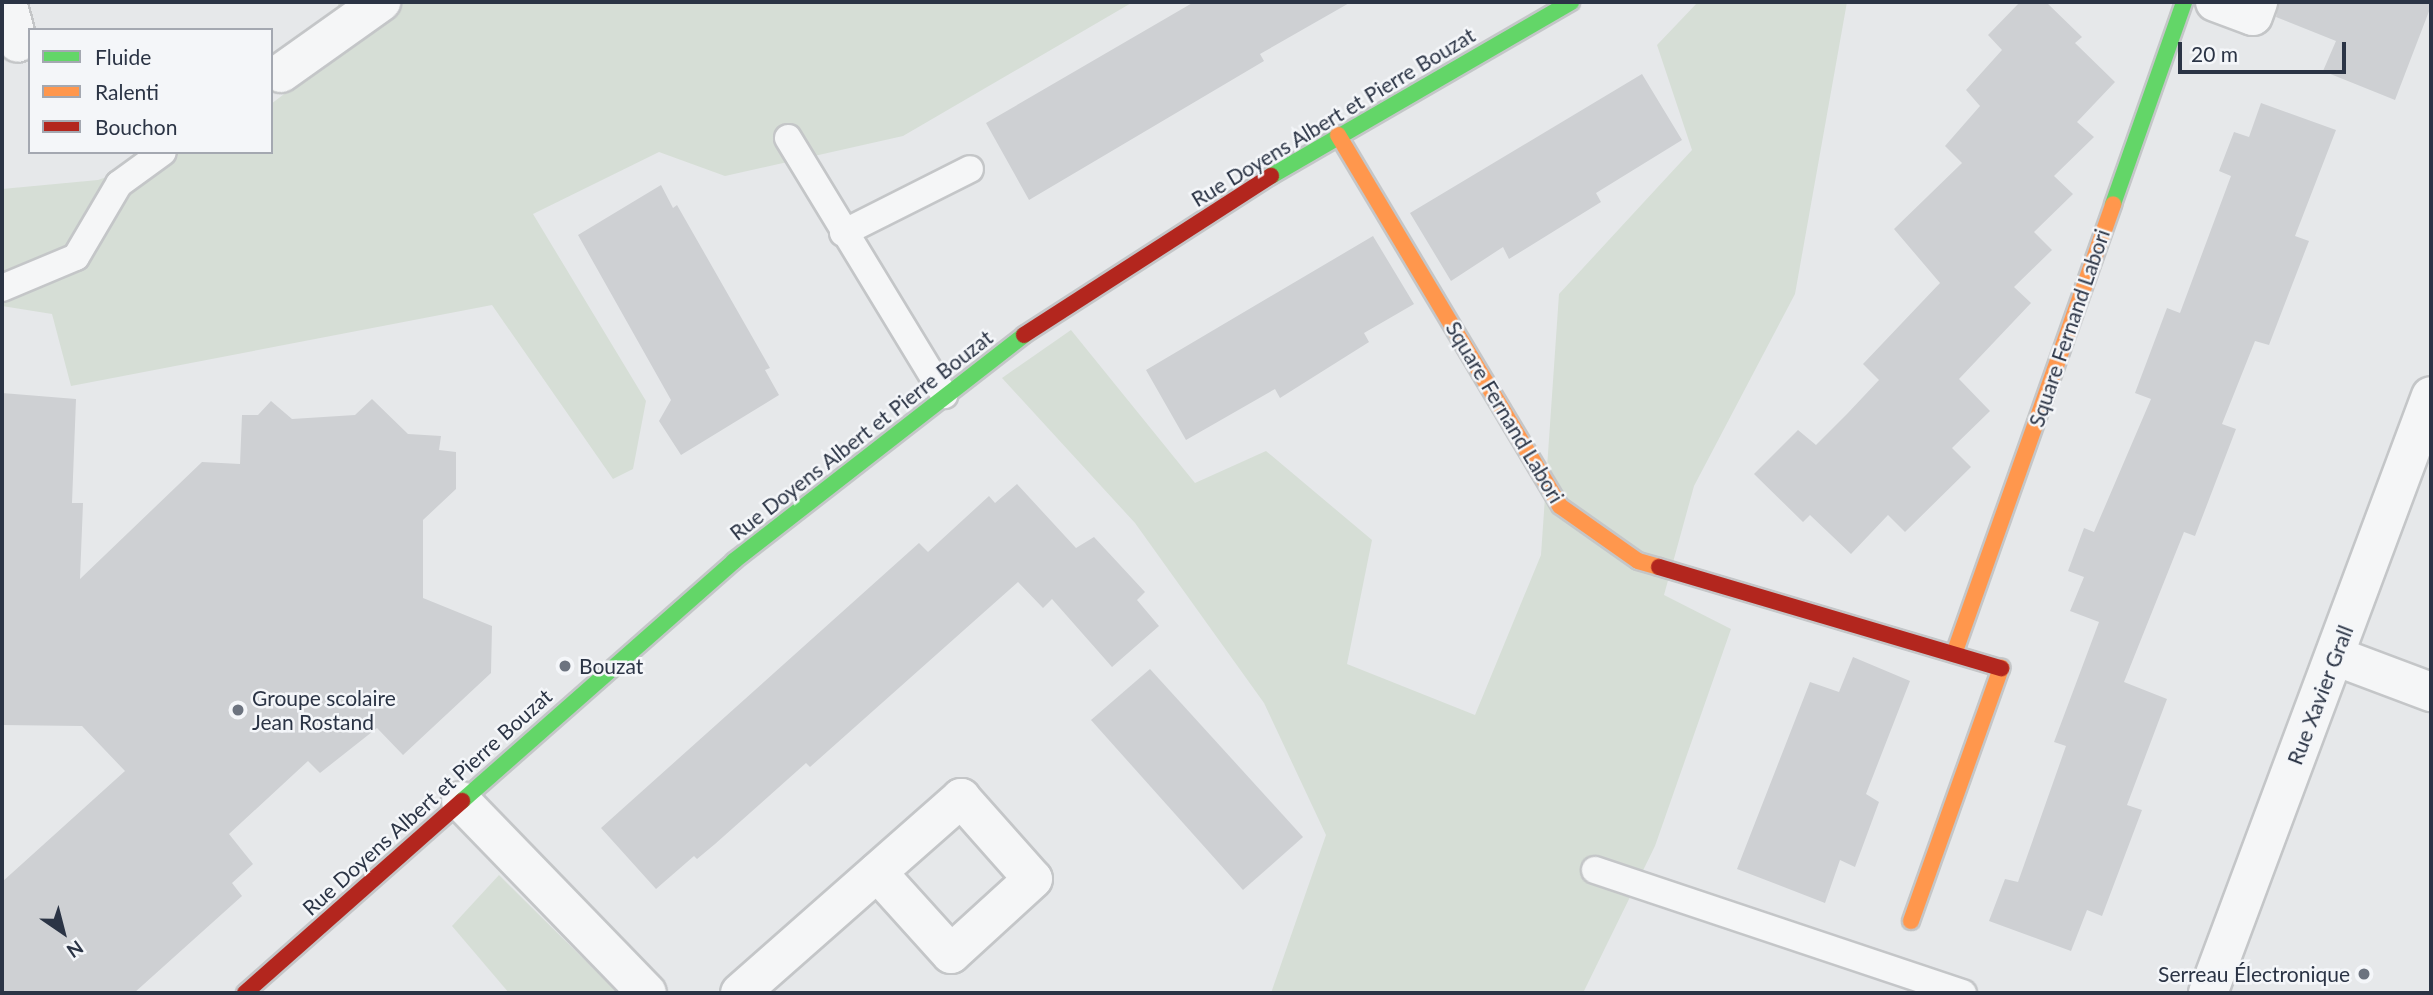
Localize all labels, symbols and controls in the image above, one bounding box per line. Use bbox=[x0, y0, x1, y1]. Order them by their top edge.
street label: Rue Doyens Albert et Pierre Bouzat bbox=[1186, 22, 1480, 212]
legend bbox=[28, 28, 273, 154]
scale bar bbox=[2181, 28, 2349, 72]
text: 20 m bbox=[2191, 41, 2238, 66]
text: Fluide bbox=[95, 44, 151, 69]
text: Ralenti bbox=[95, 79, 159, 104]
text: Bouchon bbox=[95, 114, 177, 139]
street label: Square Fernand Labori bbox=[2023, 226, 2115, 430]
street label: Square Fernand Labori bbox=[1441, 317, 1569, 507]
street label: Rue Doyens Albert et Pierre Bouzat bbox=[724, 324, 998, 546]
street label: Rue Xavier Grall bbox=[2282, 622, 2358, 768]
place label: Bouzat bbox=[579, 653, 643, 679]
marker: Bouzat bbox=[557, 658, 573, 674]
street label: Rue Doyens Albert et Pierre Bouzat bbox=[297, 683, 557, 921]
place label: Groupe scolaire Jean Rostand bbox=[252, 685, 396, 735]
marker: Groupe scolaire Jean Rostand bbox=[230, 702, 246, 718]
north arrow bbox=[28, 897, 98, 967]
text: N bbox=[63, 936, 88, 963]
place label: Serreau Électronique bbox=[2158, 961, 2350, 987]
marker: Serreau Électronique bbox=[2356, 966, 2372, 982]

